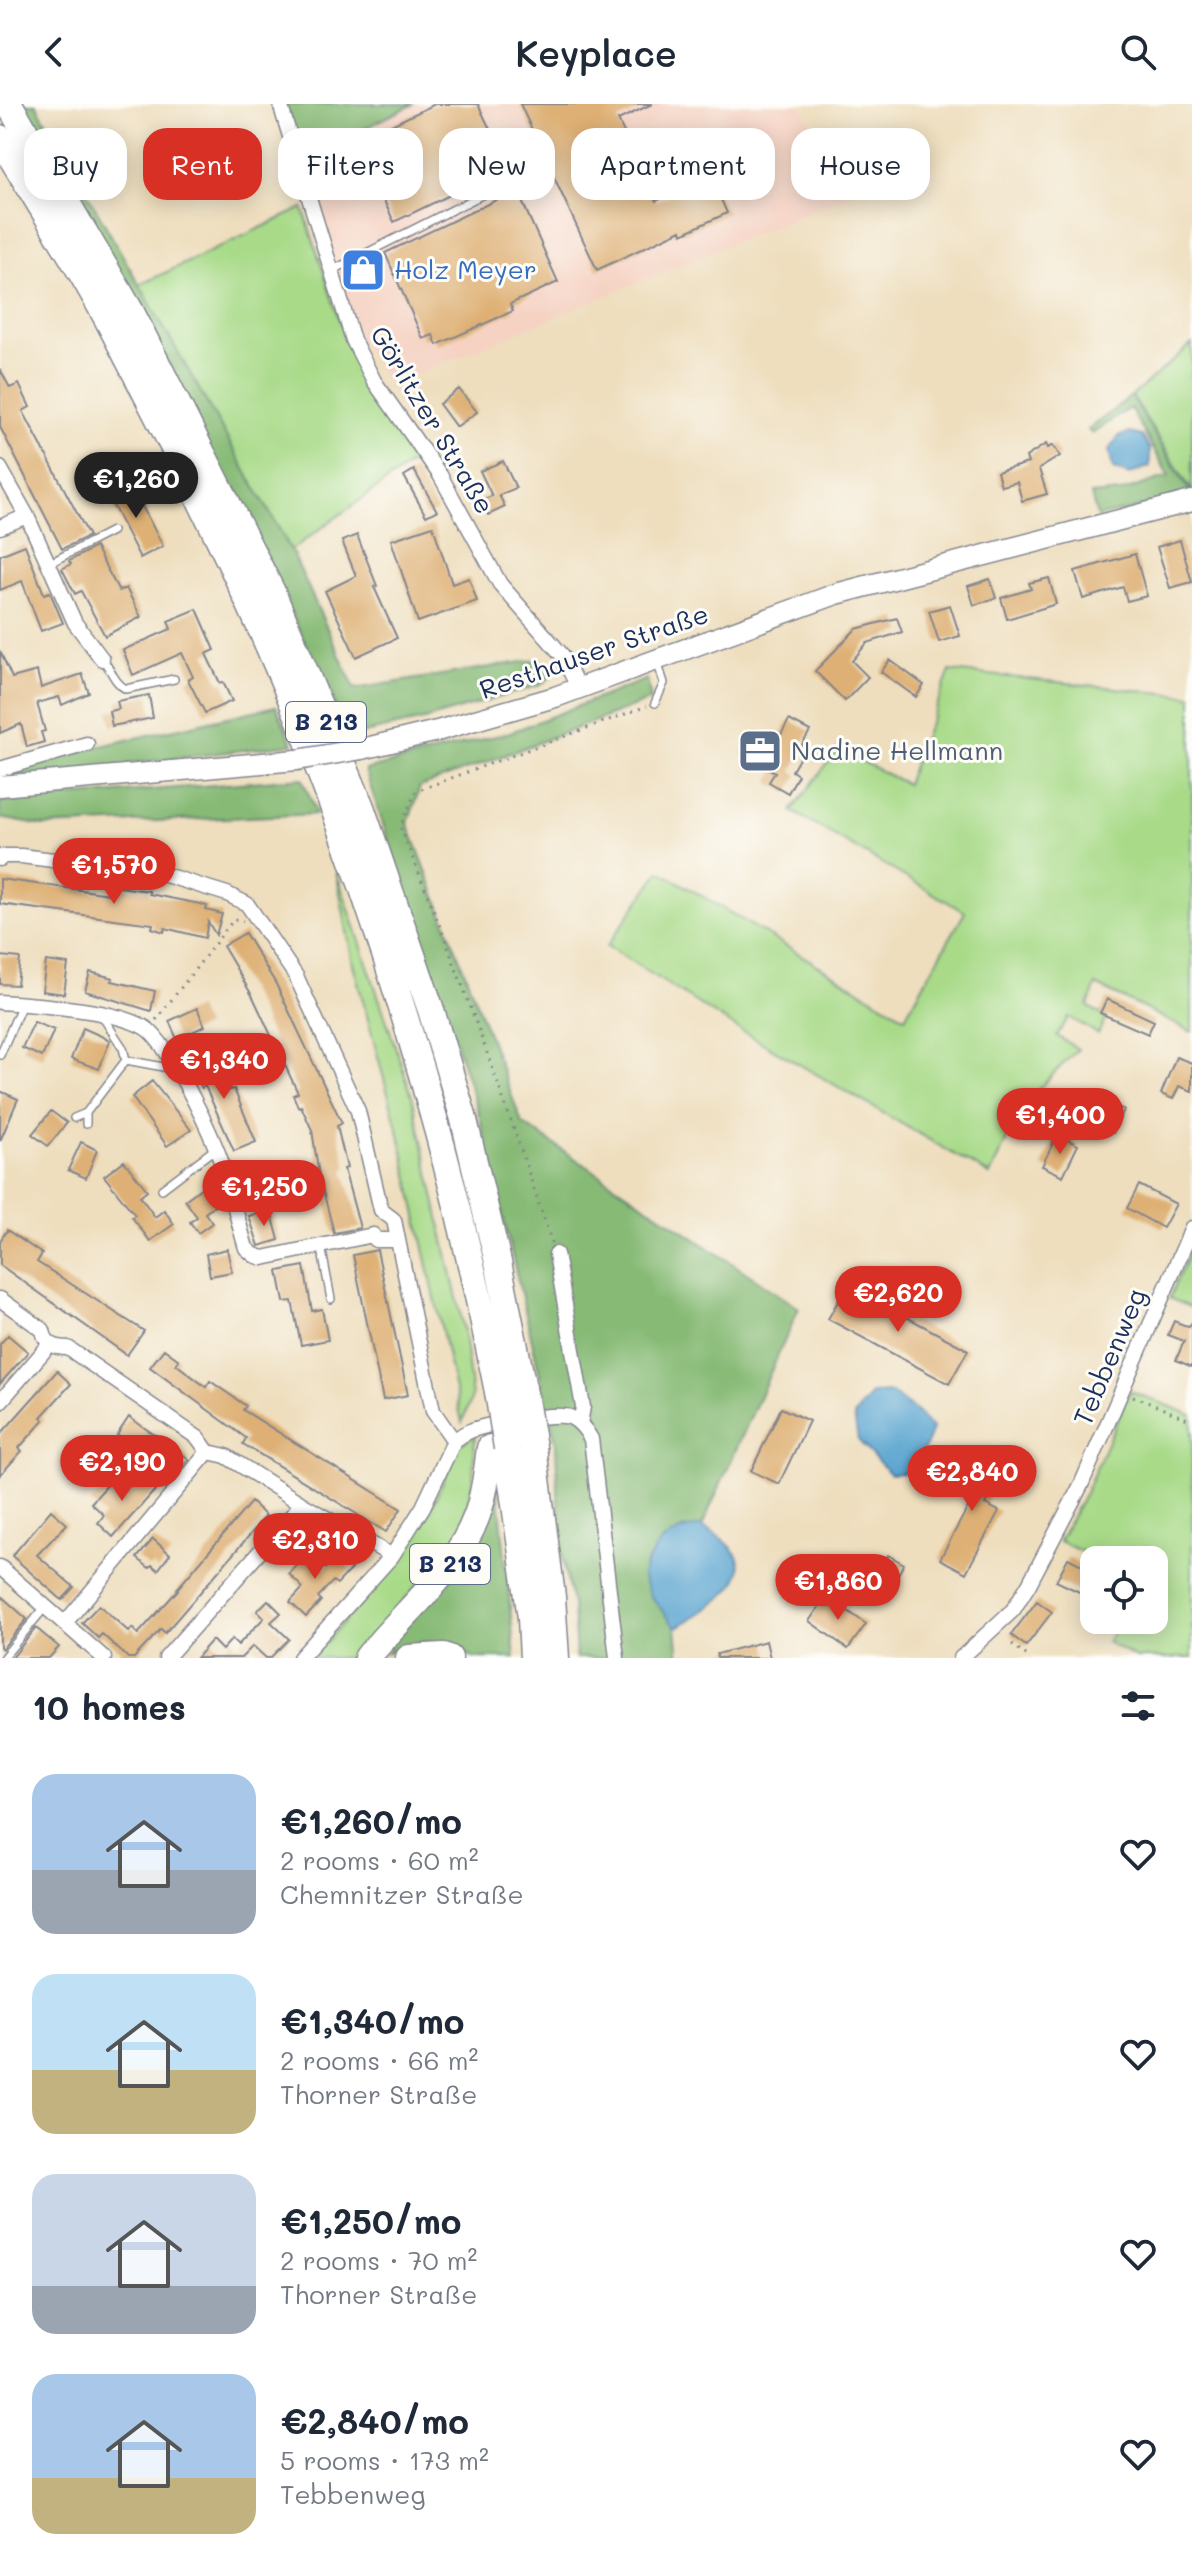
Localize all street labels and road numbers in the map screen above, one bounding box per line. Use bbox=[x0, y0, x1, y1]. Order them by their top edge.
street label: Görlitzer Straße bbox=[363, 319, 502, 520]
street label: Resthauser Straße bbox=[475, 596, 713, 706]
road number: B 213 bbox=[286, 702, 366, 742]
street label: Tebbenweg bbox=[1065, 1283, 1153, 1430]
road number: B 213 bbox=[410, 1544, 490, 1584]

